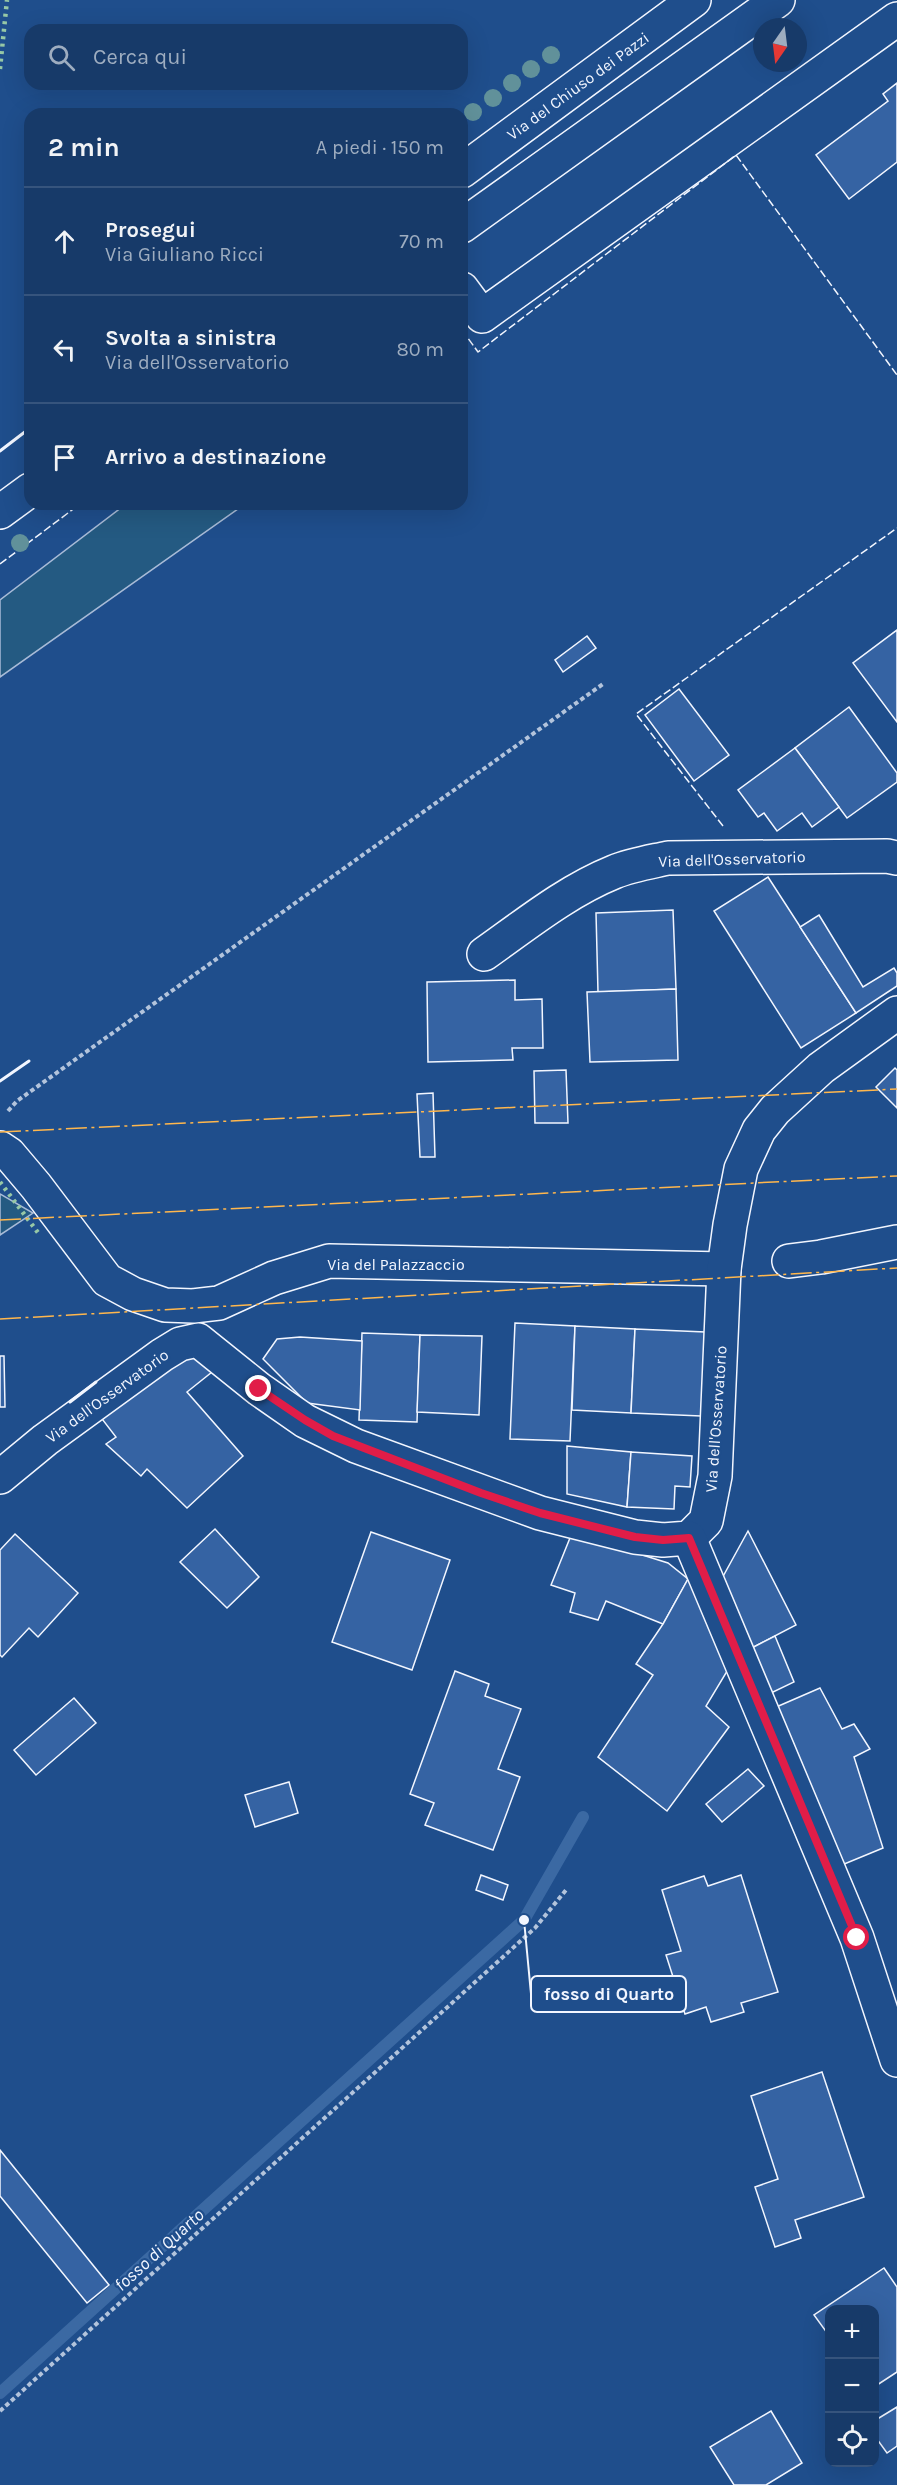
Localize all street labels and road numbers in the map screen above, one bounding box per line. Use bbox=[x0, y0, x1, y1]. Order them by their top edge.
street label: Via del Chiuso dei Pazzi bbox=[503, 28, 653, 144]
street label: Via dell'Osservatorio bbox=[658, 847, 806, 871]
street label: Via del Palazzaccio bbox=[327, 1255, 465, 1274]
street label: Via dell'Osservatorio bbox=[42, 1345, 172, 1447]
street label: Via dell'Osservatorio bbox=[701, 1345, 731, 1493]

